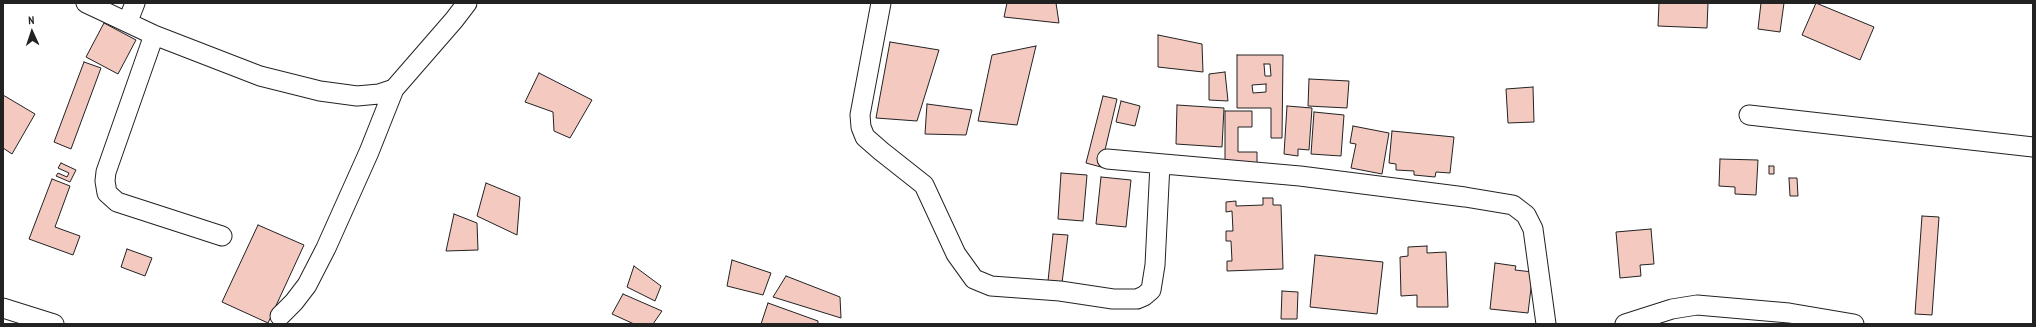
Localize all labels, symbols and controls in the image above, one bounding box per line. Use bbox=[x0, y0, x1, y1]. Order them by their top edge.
north arrow bbox=[12, 12, 52, 52]
text: N bbox=[28, 13, 35, 27]

